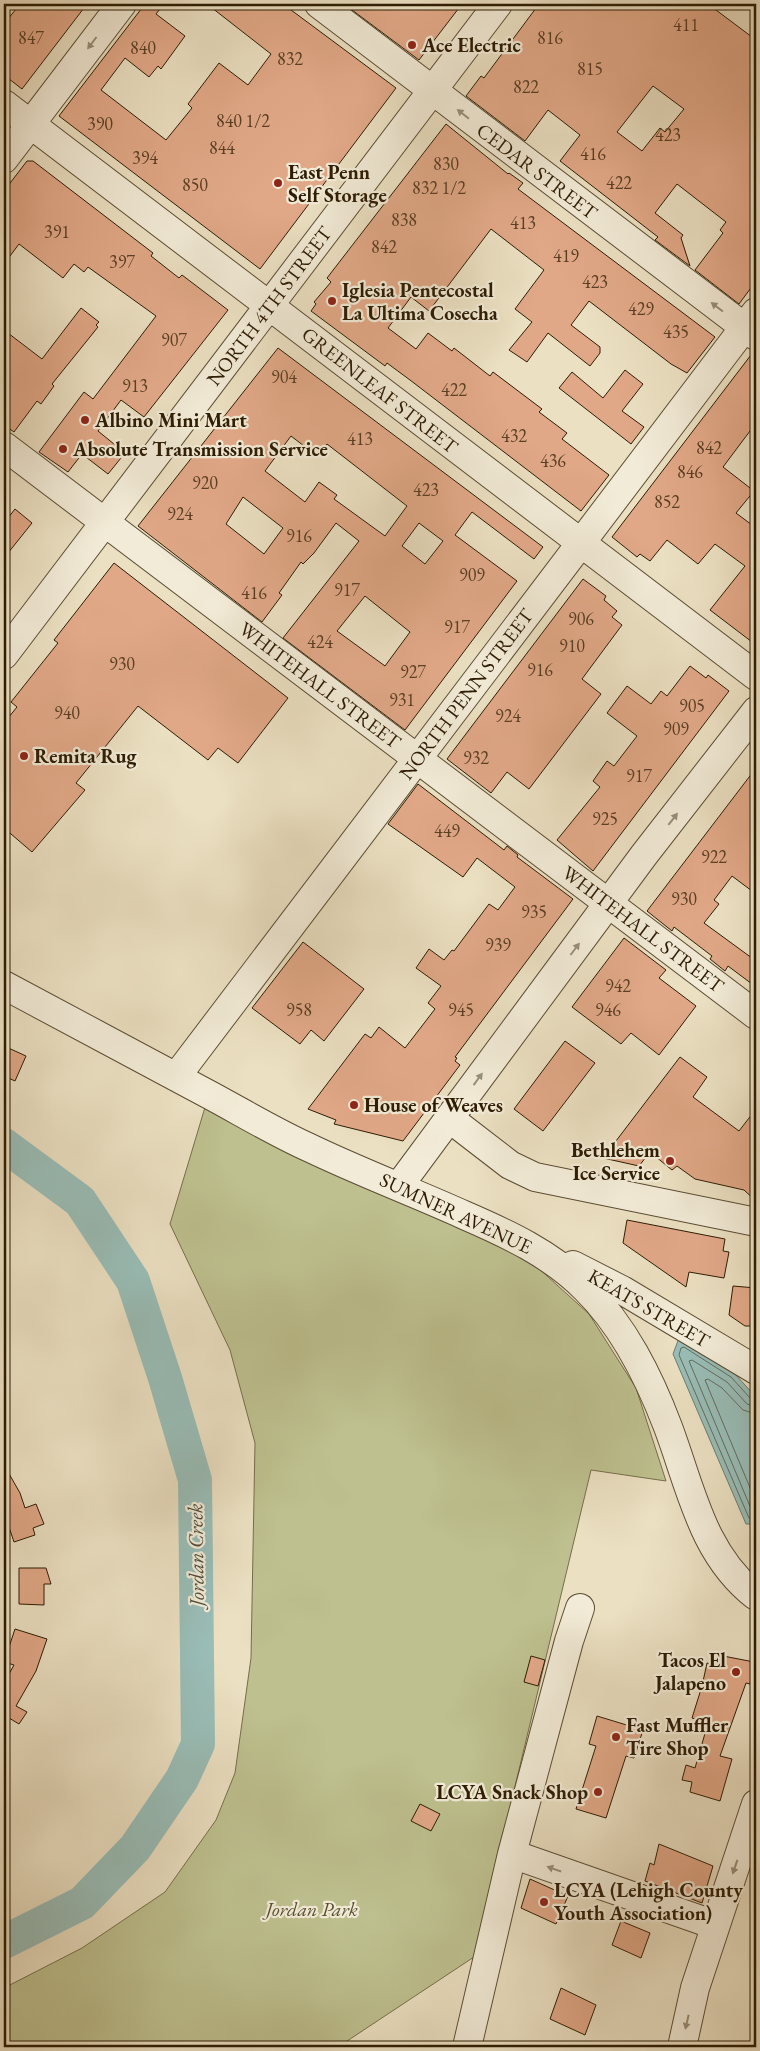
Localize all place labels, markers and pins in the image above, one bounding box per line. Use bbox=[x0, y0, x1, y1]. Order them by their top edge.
place label: Ace Electric bbox=[421, 32, 521, 58]
marker: Ace Electric bbox=[406, 39, 418, 51]
place label: East Penn Self Storage bbox=[288, 159, 387, 208]
marker: East Penn Self Storage bbox=[272, 177, 284, 189]
place label: Iglesia Pentecostal La Ultima Cosecha bbox=[342, 277, 498, 326]
marker: Iglesia Pentecostal La Ultima Cosecha bbox=[326, 295, 338, 307]
place label: Albino Mini Mart bbox=[94, 407, 247, 433]
marker: Albino Mini Mart bbox=[79, 414, 91, 426]
place label: Absolute Transmission Service bbox=[72, 436, 328, 462]
marker: Absolute Transmission Service bbox=[57, 443, 69, 455]
place label: Remita Rug bbox=[34, 743, 137, 769]
marker: Remita Rug bbox=[18, 750, 30, 762]
place label: House of Weaves bbox=[364, 1092, 503, 1118]
marker: House of Weaves bbox=[348, 1099, 360, 1111]
place label: Bethlehem Ice Service bbox=[571, 1137, 660, 1186]
marker: Bethlehem Ice Service bbox=[664, 1155, 676, 1167]
place label: Tacos El Jalapeno bbox=[653, 1647, 726, 1696]
marker: Tacos El Jalapeno bbox=[730, 1666, 742, 1678]
place label: Fast Muffler Tire Shop bbox=[626, 1712, 729, 1761]
marker: Fast Muffler Tire Shop bbox=[610, 1731, 622, 1743]
place label: LCYA Snack Shop bbox=[436, 1779, 588, 1805]
marker: LCYA Snack Shop bbox=[592, 1786, 604, 1798]
place label: LCYA (Lehigh County Youth Association) bbox=[554, 1877, 743, 1926]
marker: LCYA (Lehigh County Youth Association) bbox=[538, 1896, 550, 1908]

